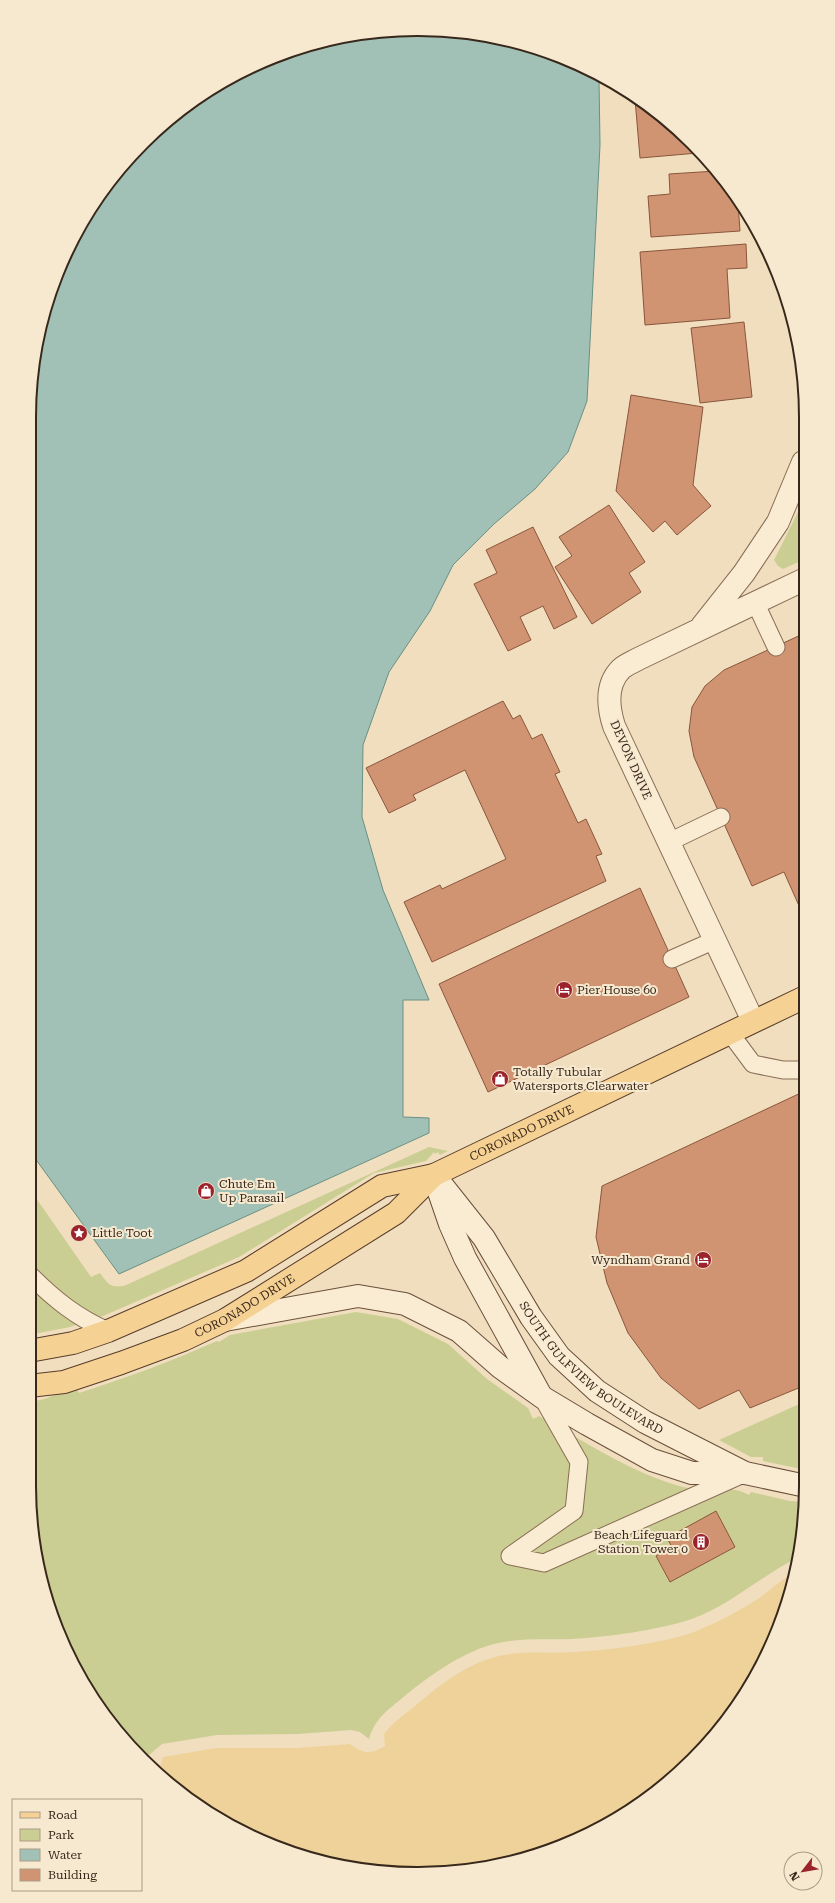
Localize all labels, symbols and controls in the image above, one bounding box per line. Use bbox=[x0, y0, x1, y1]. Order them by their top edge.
street label: DEVON DRIVE bbox=[607, 718, 655, 802]
hotel icon: Pier House 60 bbox=[554, 980, 574, 1000]
place label: Pier House 60 bbox=[577, 983, 657, 997]
place label: Totally Tubular Watersports Clearwater bbox=[513, 1065, 649, 1093]
shop icon: Totally Tubular Watersports Clearwater bbox=[490, 1069, 510, 1089]
street label: CORONADO DRIVE bbox=[467, 1102, 576, 1164]
place label: Chute Em Up Parasail bbox=[219, 1177, 284, 1205]
shop icon: Chute Em Up Parasail bbox=[196, 1181, 216, 1201]
place icon: Little Toot bbox=[69, 1223, 89, 1243]
place label: Little Toot bbox=[92, 1226, 153, 1240]
hotel icon: Wyndham Grand bbox=[693, 1250, 713, 1270]
place label: Wyndham Grand bbox=[591, 1253, 690, 1267]
street label: CORONADO DRIVE bbox=[192, 1271, 297, 1340]
street label: SOUTH GULFVIEW BOULEVARD bbox=[516, 1299, 665, 1437]
place label: Beach Lifeguard Station Tower 0 bbox=[594, 1528, 688, 1556]
building icon: Beach Lifeguard Station Tower 0 bbox=[691, 1532, 711, 1552]
legend bbox=[12, 1799, 142, 1891]
text: Road bbox=[48, 1808, 78, 1822]
text: Park bbox=[48, 1828, 75, 1842]
text: Water bbox=[48, 1848, 82, 1862]
north arrow bbox=[783, 1851, 823, 1891]
text: Building bbox=[48, 1868, 97, 1882]
text: N bbox=[787, 1868, 803, 1883]

